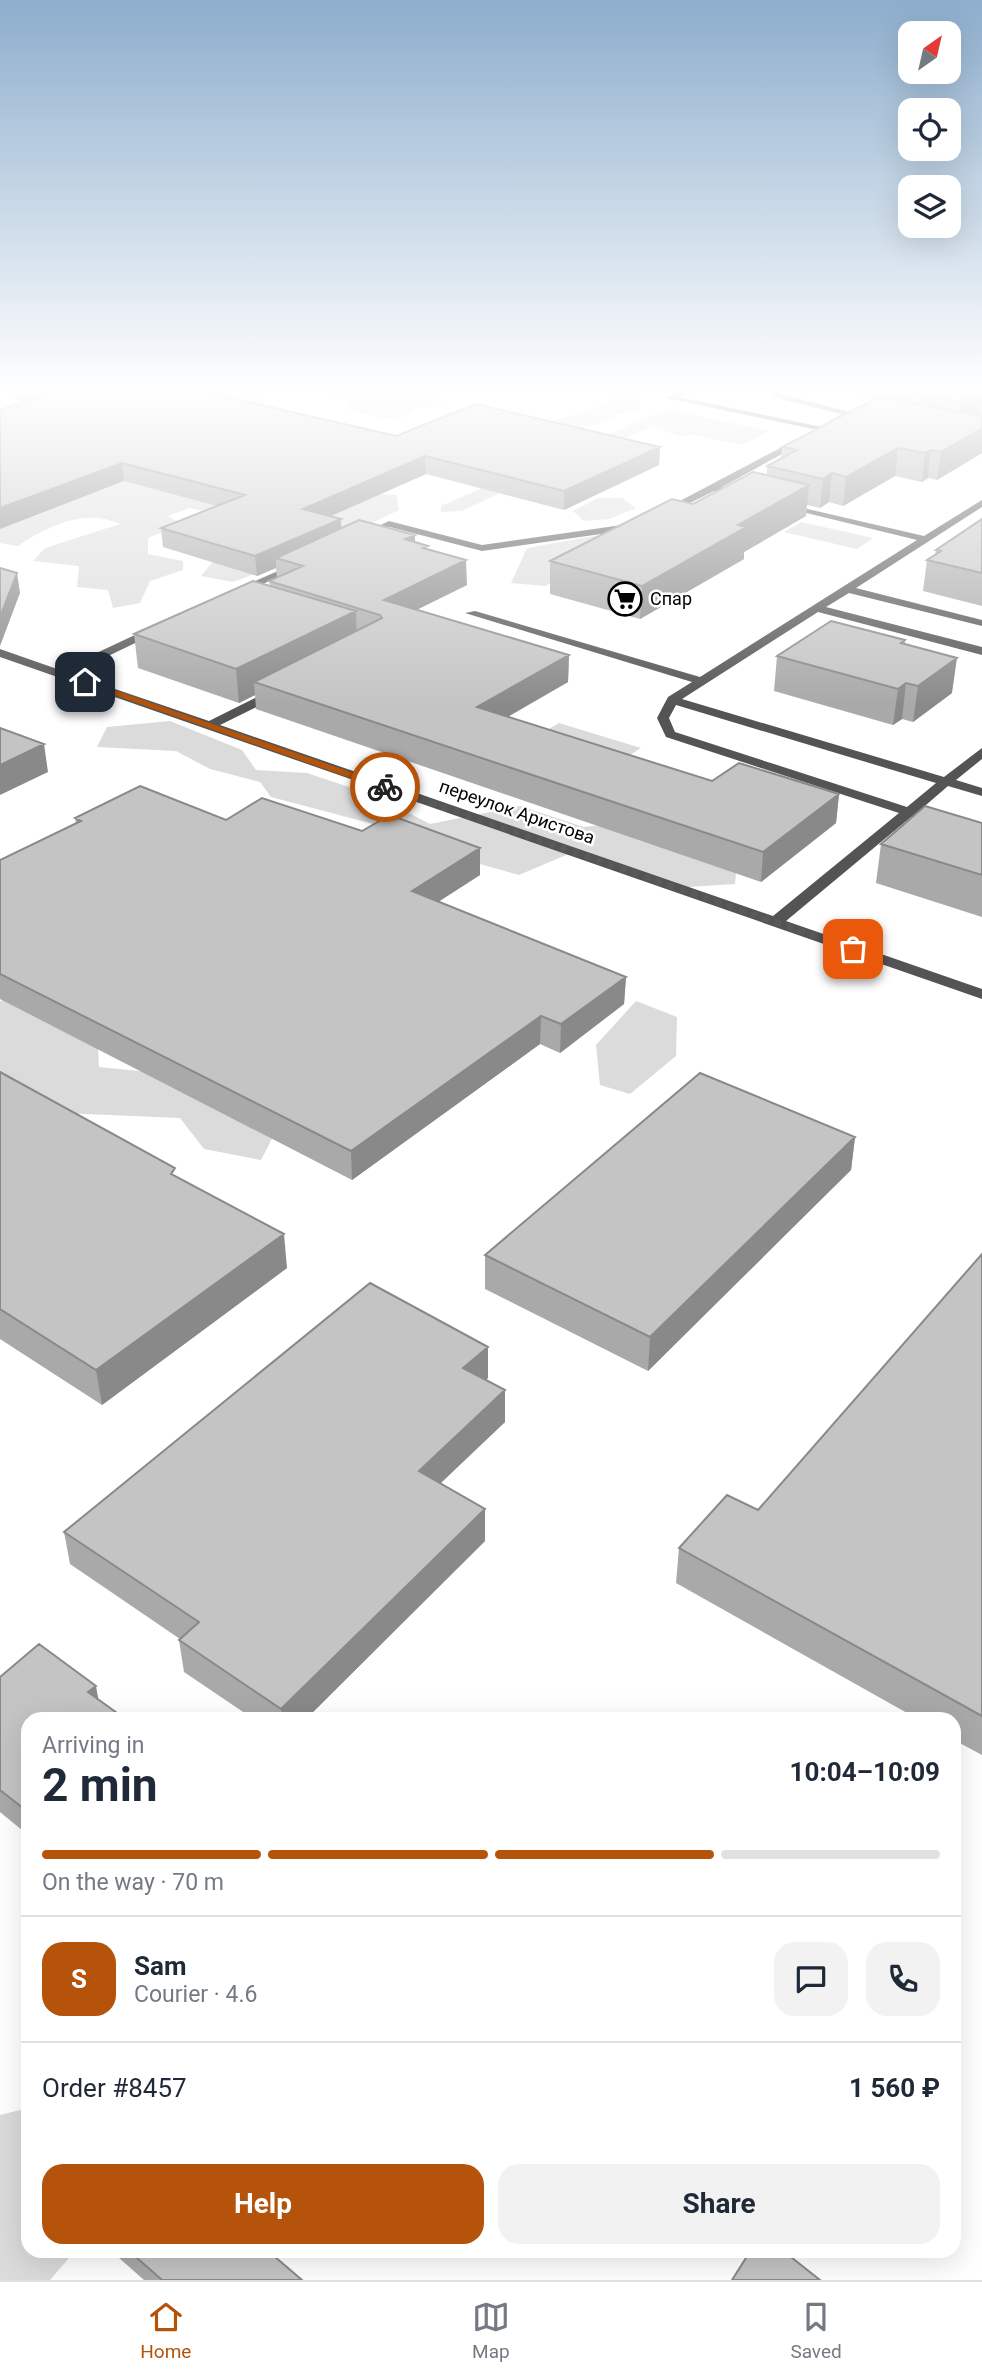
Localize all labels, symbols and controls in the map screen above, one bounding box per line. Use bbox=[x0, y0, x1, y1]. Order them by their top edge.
north arrow bbox=[898, 21, 961, 84]
map controls bbox=[898, 21, 961, 238]
button: locate bbox=[898, 98, 961, 161]
button: layers bbox=[898, 175, 961, 238]
supermarket icon: Спар bbox=[606, 580, 644, 618]
place label: Спар bbox=[650, 588, 692, 609]
pin bbox=[55, 652, 115, 712]
icon: home bbox=[66, 663, 104, 701]
courier bbox=[350, 752, 420, 822]
icon: bike bbox=[366, 768, 404, 806]
street label: переулок Аристова bbox=[437, 775, 598, 848]
pin bbox=[823, 919, 883, 979]
icon: bag bbox=[834, 930, 872, 968]
text: Arriving in bbox=[42, 1732, 145, 1759]
text: 10:04–10:09 bbox=[790, 1757, 940, 1787]
text: 2 min bbox=[42, 1758, 158, 1812]
text: On the way · 70 m bbox=[42, 1869, 224, 1896]
button: chat bbox=[774, 1942, 848, 2016]
button: phone bbox=[866, 1942, 940, 2016]
text: Sam bbox=[134, 1951, 186, 1981]
text: S bbox=[71, 1964, 87, 1994]
text: Courier · 4.6 bbox=[134, 1981, 257, 2008]
text: Order #8457 bbox=[42, 2073, 187, 2103]
text: 1 560 ₽ bbox=[849, 2073, 940, 2103]
button: Help bbox=[42, 2164, 484, 2244]
button: Share bbox=[498, 2164, 940, 2244]
tab: Home bbox=[140, 2298, 191, 2363]
tab: Map bbox=[472, 2298, 510, 2363]
tab: Saved bbox=[790, 2298, 842, 2363]

